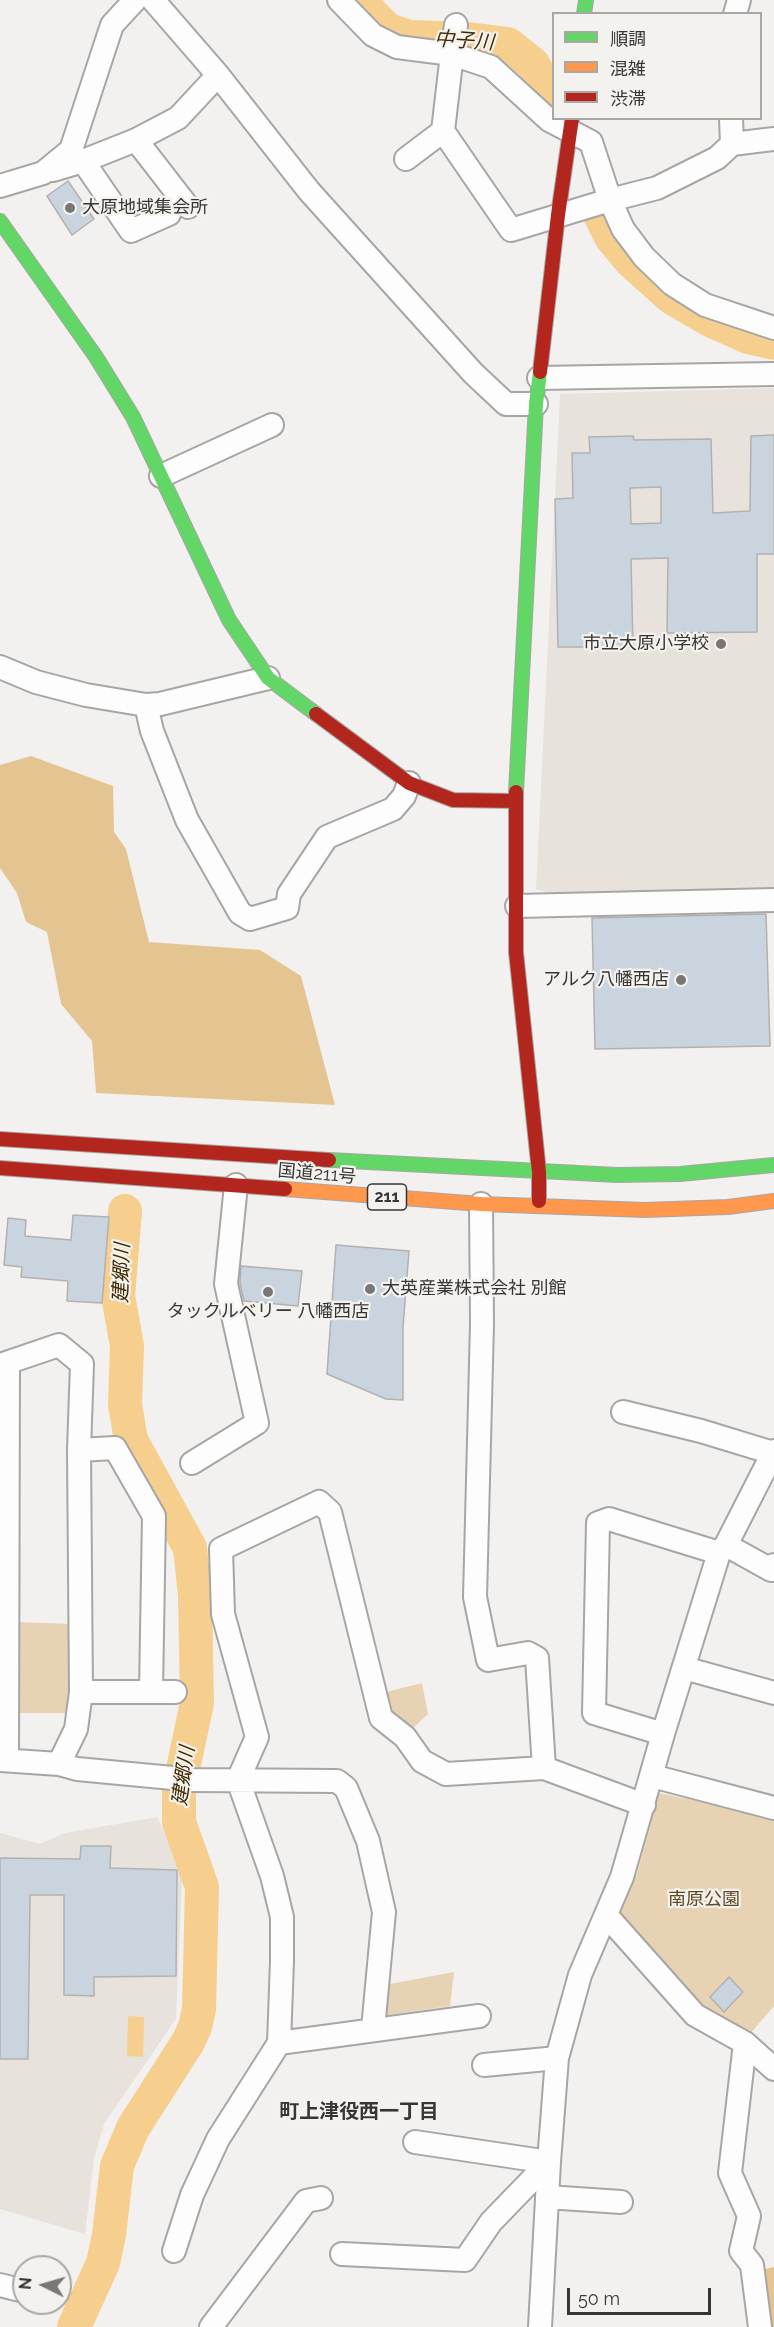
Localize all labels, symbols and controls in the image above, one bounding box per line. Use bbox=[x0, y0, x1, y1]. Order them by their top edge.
legend bbox=[552, 12, 762, 120]
water label: 中子川 bbox=[433, 27, 495, 55]
text: 順調 bbox=[610, 28, 646, 49]
text: 混雑 bbox=[610, 58, 646, 79]
text: 渋滞 bbox=[610, 88, 646, 109]
place label: 大原地域集会所 bbox=[82, 197, 208, 219]
marker: 大原地域集会所 bbox=[63, 201, 77, 215]
place label: 市立大原小学校 bbox=[583, 633, 709, 655]
marker: 市立大原小学校 bbox=[714, 637, 728, 651]
place label: アルク八幡西店 bbox=[543, 969, 669, 991]
marker: アルク八幡西店 bbox=[674, 973, 688, 987]
street label: 国道211号 bbox=[277, 1160, 357, 1188]
road number: 211 bbox=[368, 1184, 406, 1210]
water label: 建郷川 bbox=[109, 1243, 135, 1303]
place label: 大英産業株式会社 別館 bbox=[382, 1278, 567, 1300]
marker: 大英産業株式会社 別館 bbox=[363, 1282, 377, 1296]
marker: タックルベリー 八幡西店 bbox=[261, 1285, 275, 1299]
place label: タックルベリー 八幡西店 bbox=[167, 1301, 369, 1323]
water label: 建郷川 bbox=[168, 1745, 200, 1807]
park label: 南原公園 bbox=[668, 1889, 740, 1911]
district label: 町上津役西一丁目 bbox=[279, 2100, 439, 2124]
north arrow bbox=[12, 2255, 72, 2315]
scale bar bbox=[570, 2276, 714, 2314]
text: N bbox=[16, 2277, 36, 2290]
text: 50 m bbox=[578, 2288, 620, 2309]

